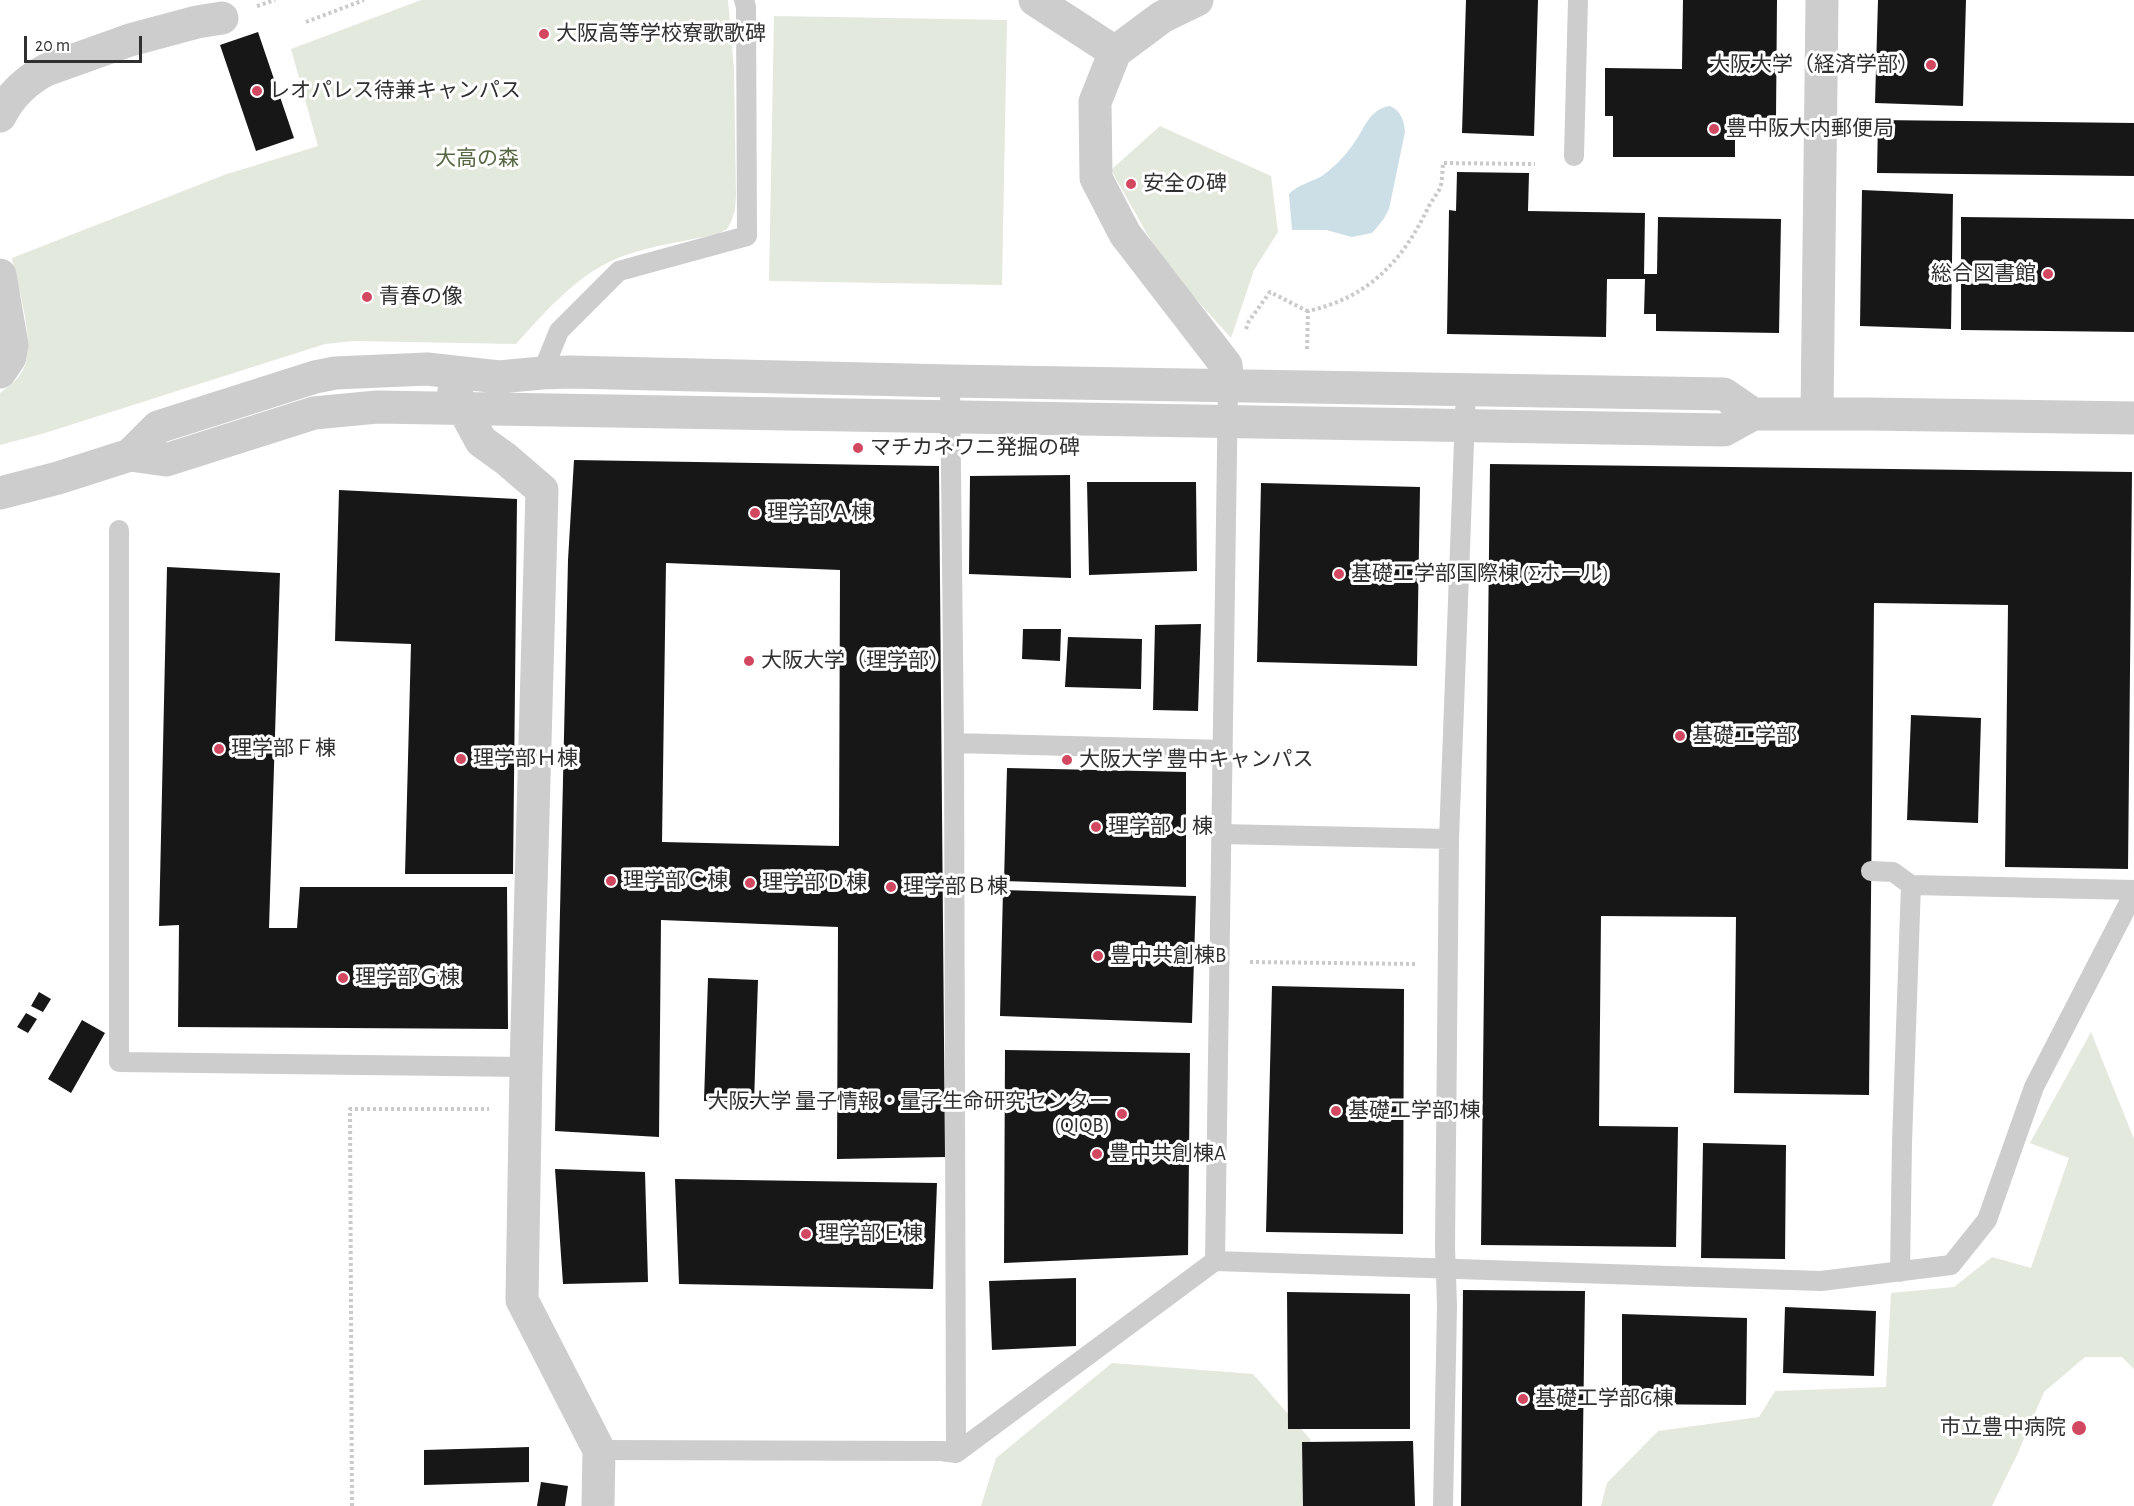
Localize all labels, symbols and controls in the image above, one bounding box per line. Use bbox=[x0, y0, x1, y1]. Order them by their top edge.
place label: 大阪高等学校寮歌歌碑 bbox=[556, 21, 766, 47]
scale bar bbox=[27, 24, 146, 62]
marker: 大阪高等学校寮歌歌碑 bbox=[537, 27, 551, 41]
text: 20 m bbox=[35, 37, 70, 55]
place label: 大阪大学（経済学部） bbox=[1709, 52, 1919, 78]
marker: 大阪大学（経済学部） bbox=[1924, 58, 1938, 72]
place label: レオパレス待兼キャンパス bbox=[269, 78, 521, 104]
marker: レオパレス待兼キャンパス bbox=[250, 84, 264, 98]
place label: 豊中阪大内郵便局 bbox=[1726, 116, 1894, 142]
marker: 豊中阪大内郵便局 bbox=[1707, 122, 1721, 136]
park label: 大高の森 bbox=[435, 146, 519, 172]
place label: 安全の碑 bbox=[1143, 171, 1227, 197]
marker: 安全の碑 bbox=[1124, 177, 1138, 191]
place label: 総合図書館 bbox=[1931, 261, 2036, 287]
marker: 総合図書館 bbox=[2041, 267, 2055, 281]
place label: 青春の像 bbox=[379, 284, 463, 310]
marker: 青春の像 bbox=[360, 290, 374, 304]
place label: マチカネワニ発掘の碑 bbox=[870, 435, 1080, 461]
marker: マチカネワニ発掘の碑 bbox=[851, 441, 865, 455]
place label: 理学部Ａ棟 bbox=[767, 500, 872, 526]
marker: 理学部Ａ棟 bbox=[748, 506, 762, 520]
place label: 基礎工学部国際棟 (Σホール) bbox=[1351, 561, 1609, 587]
marker: 基礎工学部国際棟 (Σホール) bbox=[1332, 567, 1346, 581]
place label: 大阪大学（理学部） bbox=[761, 648, 950, 674]
marker: 大阪大学（理学部） bbox=[742, 654, 756, 668]
place label: 基礎工学部 bbox=[1692, 723, 1797, 749]
marker: 基礎工学部 bbox=[1673, 729, 1687, 743]
place label: 理学部Ｆ棟 bbox=[231, 736, 336, 762]
marker: 理学部Ｆ棟 bbox=[212, 742, 226, 756]
place label: 理学部Ｈ棟 bbox=[473, 746, 578, 772]
place label: 大阪大学 豊中キャンパス bbox=[1079, 747, 1313, 773]
marker: 理学部Ｈ棟 bbox=[454, 752, 468, 766]
marker: 大阪大学 豊中キャンパス bbox=[1060, 753, 1074, 767]
place label: 理学部Ｊ棟 bbox=[1108, 814, 1213, 840]
marker: 理学部Ｊ棟 bbox=[1089, 820, 1103, 834]
place label: 理学部Ｃ棟 bbox=[623, 868, 728, 894]
place label: 理学部Ｄ棟 bbox=[762, 870, 867, 896]
marker: 理学部Ｃ棟 bbox=[604, 874, 618, 888]
place label: 理学部Ｂ棟 bbox=[903, 874, 1008, 900]
marker: 理学部Ｄ棟 bbox=[743, 876, 757, 890]
marker: 理学部Ｂ棟 bbox=[884, 880, 898, 894]
place label: 豊中共創棟B bbox=[1110, 943, 1226, 969]
marker: 豊中共創棟B bbox=[1091, 949, 1105, 963]
place label: 理学部Ｇ棟 bbox=[355, 965, 460, 991]
marker: 理学部Ｇ棟 bbox=[336, 971, 350, 985]
place label: 大阪大学 量子情報・量子生命研究センター (QIQB) bbox=[708, 1089, 1110, 1139]
place label: 基礎工学部J棟 bbox=[1348, 1098, 1481, 1124]
marker: 基礎工学部J棟 bbox=[1329, 1104, 1343, 1118]
marker: 大阪大学 量子情報・量子生命研究センター (QIQB) bbox=[1115, 1107, 1129, 1121]
place label: 豊中共創棟A bbox=[1109, 1141, 1226, 1167]
marker: 豊中共創棟A bbox=[1090, 1147, 1104, 1161]
place label: 理学部Ｅ棟 bbox=[818, 1221, 923, 1247]
marker: 理学部Ｅ棟 bbox=[799, 1227, 813, 1241]
place label: 基礎工学部G棟 bbox=[1535, 1386, 1674, 1412]
marker: 基礎工学部G棟 bbox=[1516, 1392, 1530, 1406]
place label: 市立豊中病院 bbox=[1940, 1415, 2066, 1441]
marker: 市立豊中病院 bbox=[2070, 1419, 2088, 1437]

